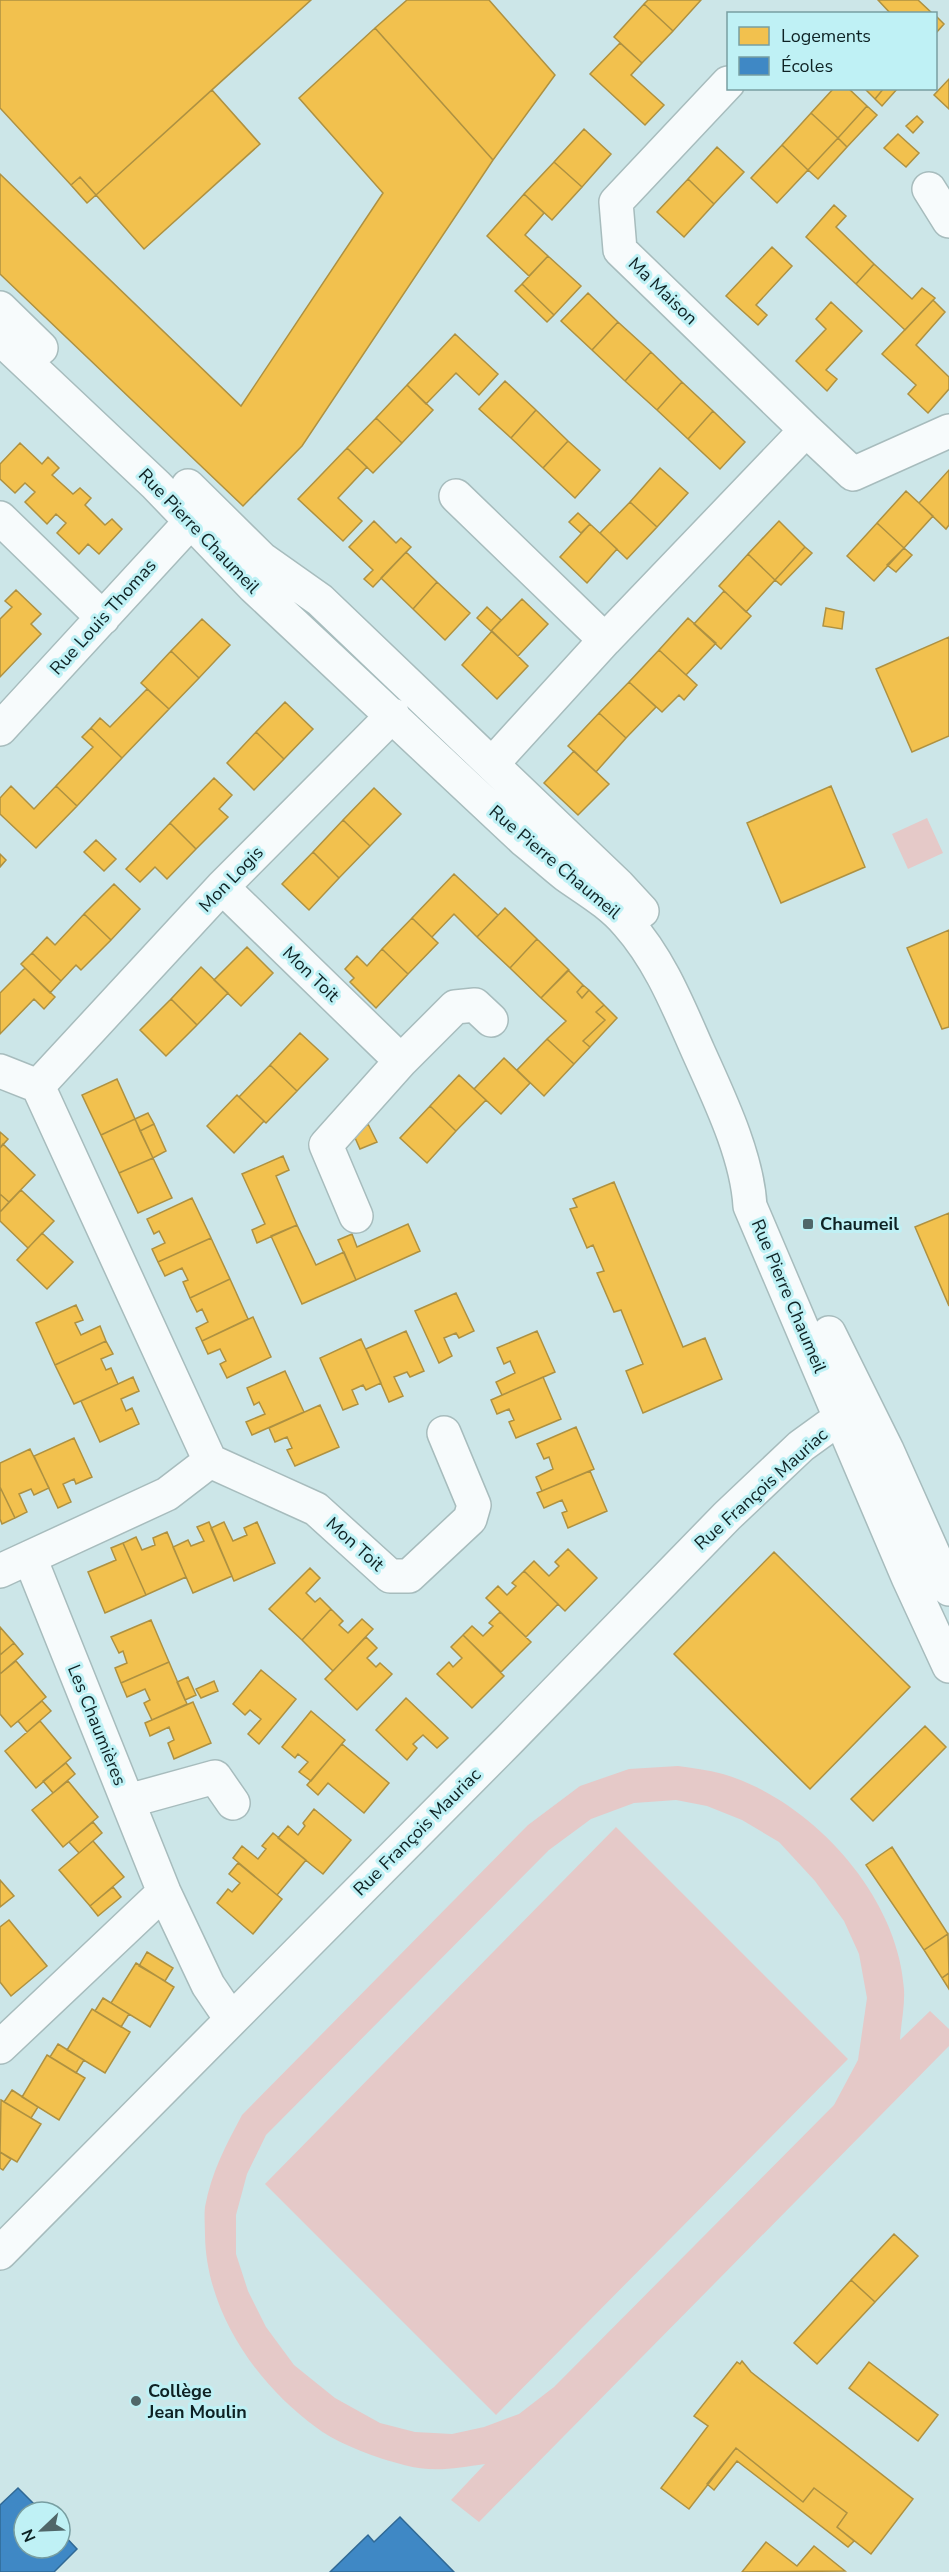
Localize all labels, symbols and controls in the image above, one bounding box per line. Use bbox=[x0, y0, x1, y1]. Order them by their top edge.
legend bbox=[727, 12, 937, 90]
text: Logements bbox=[781, 24, 871, 48]
text: Écoles bbox=[781, 54, 833, 78]
street label: Ma Maison bbox=[623, 252, 703, 330]
street label: Rue Pierre Chaumeil bbox=[133, 463, 265, 599]
street label: Rue Louis Thomas bbox=[44, 554, 162, 680]
street label: Rue Pierre Chaumeil bbox=[484, 800, 626, 925]
street label: Mon Logis bbox=[193, 841, 269, 917]
street label: Mon Toit bbox=[277, 941, 345, 1007]
place label: Chaumeil bbox=[820, 1212, 899, 1236]
street label: Rue Pierre Chaumeil bbox=[746, 1215, 833, 1377]
marker: Chaumeil bbox=[801, 1217, 815, 1231]
street label: Rue François Mauriac bbox=[689, 1423, 833, 1555]
street label: Mon Toit bbox=[321, 1512, 390, 1577]
street label: Les Chaumières bbox=[62, 1661, 132, 1789]
street label: Rue François Mauriac bbox=[348, 1763, 486, 1901]
place label: Collège Jean Moulin bbox=[147, 2379, 247, 2424]
marker: Collège Jean Moulin bbox=[129, 2394, 143, 2408]
north arrow bbox=[12, 2500, 72, 2560]
text: N bbox=[17, 2526, 42, 2545]

